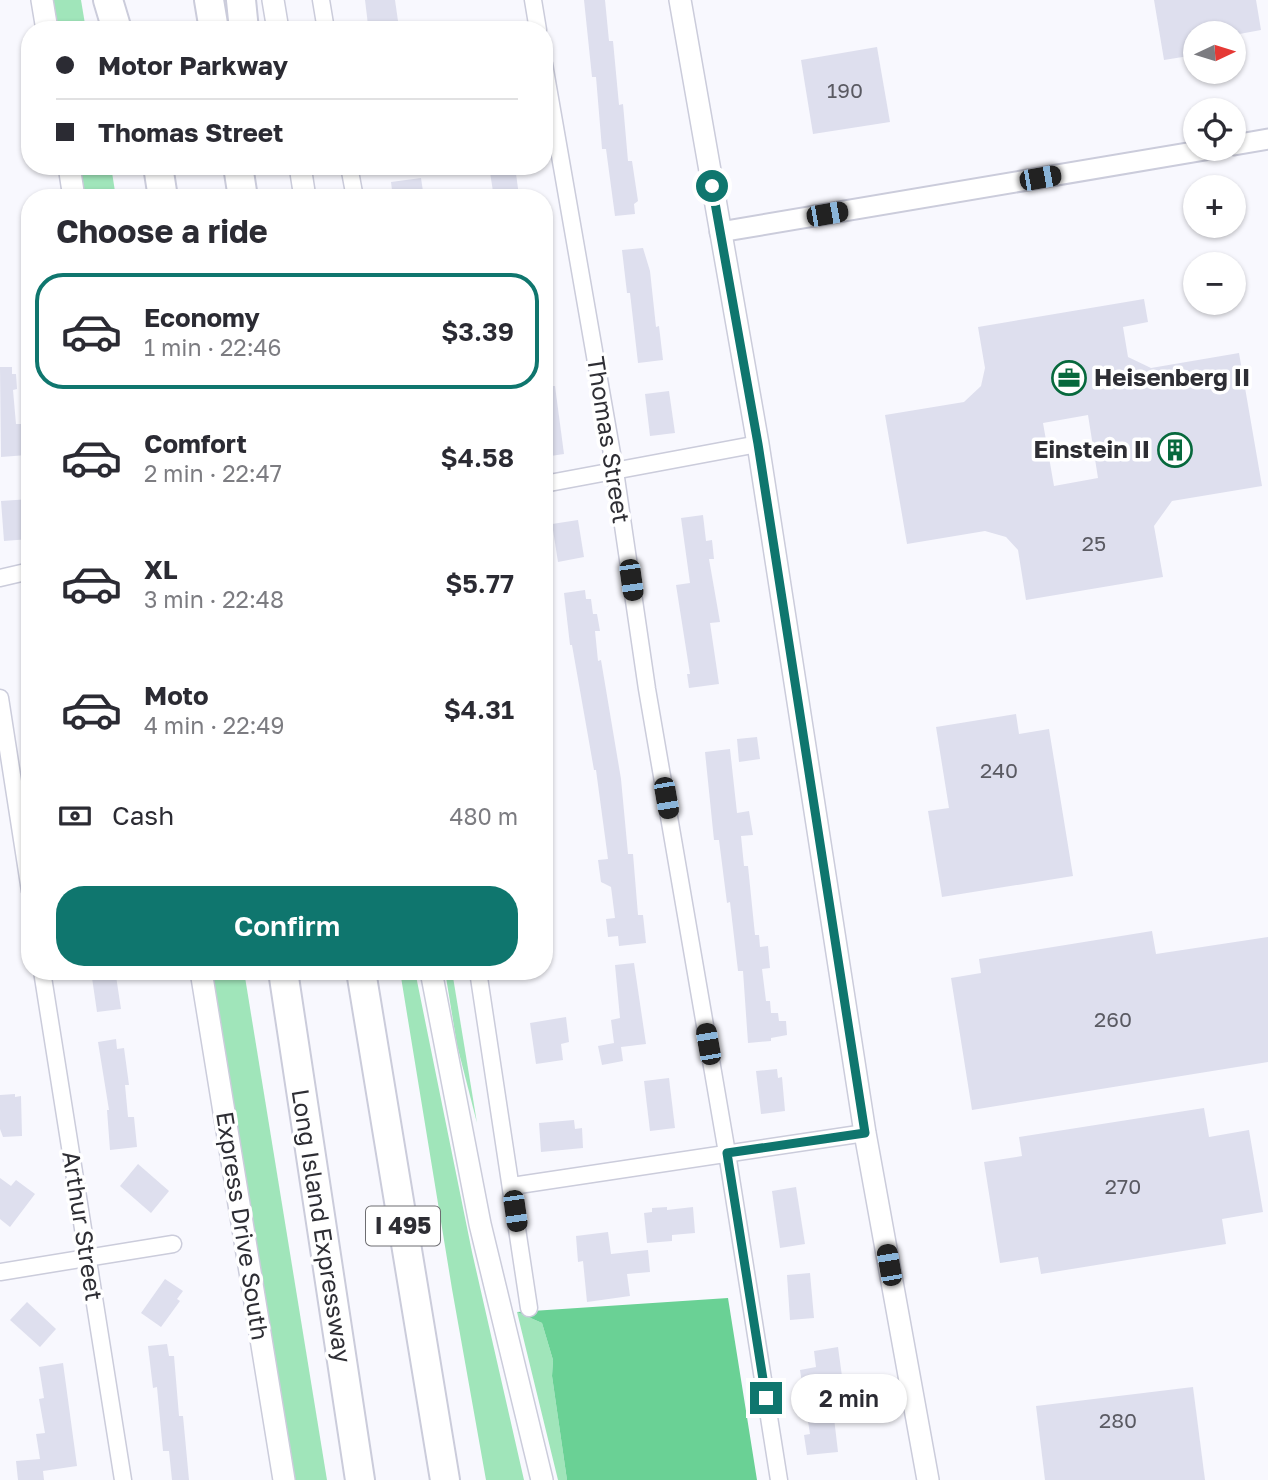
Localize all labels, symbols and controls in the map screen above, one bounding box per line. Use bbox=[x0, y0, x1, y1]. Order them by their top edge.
north arrow bbox=[1183, 21, 1246, 84]
map controls bbox=[1183, 21, 1246, 315]
text: Motor Parkway bbox=[98, 50, 288, 81]
house number: 190 bbox=[827, 77, 863, 103]
button: locate bbox=[1183, 98, 1246, 161]
text: Thomas Street bbox=[98, 117, 283, 148]
car bbox=[1018, 164, 1063, 192]
route start bbox=[696, 170, 728, 202]
button: + bbox=[1183, 175, 1246, 238]
car bbox=[805, 200, 850, 228]
text: Choose a ride bbox=[56, 212, 268, 250]
button: − bbox=[1183, 252, 1246, 315]
icon: car bbox=[60, 300, 123, 363]
text: Economy bbox=[144, 302, 260, 333]
text: $3.39 bbox=[441, 316, 514, 347]
text: 1 min · 22:46 bbox=[144, 333, 282, 361]
street label: Thomas Street bbox=[582, 354, 637, 525]
office icon: Heisenberg II bbox=[1050, 359, 1088, 397]
place label: Heisenberg II bbox=[1094, 362, 1250, 391]
icon: car bbox=[60, 426, 123, 489]
text: Comfort bbox=[144, 428, 247, 459]
building icon: Einstein II bbox=[1156, 431, 1194, 469]
place label: Einstein II bbox=[1033, 434, 1150, 463]
text: $4.58 bbox=[441, 442, 514, 473]
text: 2 min · 22:47 bbox=[144, 459, 282, 487]
house number: 25 bbox=[1082, 530, 1106, 556]
icon: car bbox=[60, 552, 123, 615]
text: XL bbox=[144, 554, 178, 585]
car bbox=[618, 558, 645, 602]
text: $5.77 bbox=[445, 568, 514, 599]
text: 3 min · 22:48 bbox=[144, 585, 284, 613]
icon: car bbox=[60, 678, 123, 741]
text: Moto bbox=[144, 680, 209, 711]
text: $4.31 bbox=[444, 694, 514, 725]
text: 4 min · 22:49 bbox=[144, 711, 284, 739]
house number: 240 bbox=[980, 757, 1018, 783]
car bbox=[653, 775, 680, 821]
icon: cash bbox=[56, 797, 94, 835]
text: Cash bbox=[112, 800, 174, 831]
text: 480 m bbox=[450, 802, 518, 830]
button: Confirm bbox=[56, 886, 518, 966]
house number: 260 bbox=[1094, 1006, 1132, 1032]
car bbox=[695, 1021, 722, 1067]
street label: Long Island Expressway bbox=[286, 1087, 358, 1365]
street label: Express Drive South bbox=[211, 1109, 276, 1342]
street label: Arthur Street bbox=[57, 1149, 110, 1303]
house number: 270 bbox=[1105, 1173, 1141, 1199]
car bbox=[502, 1189, 529, 1233]
road number: I 495 bbox=[366, 1206, 440, 1246]
car bbox=[876, 1242, 903, 1288]
callout: 2 min bbox=[790, 1374, 906, 1422]
route end bbox=[750, 1382, 782, 1414]
text: 2 min bbox=[819, 1384, 879, 1412]
house number: 280 bbox=[1099, 1407, 1137, 1433]

